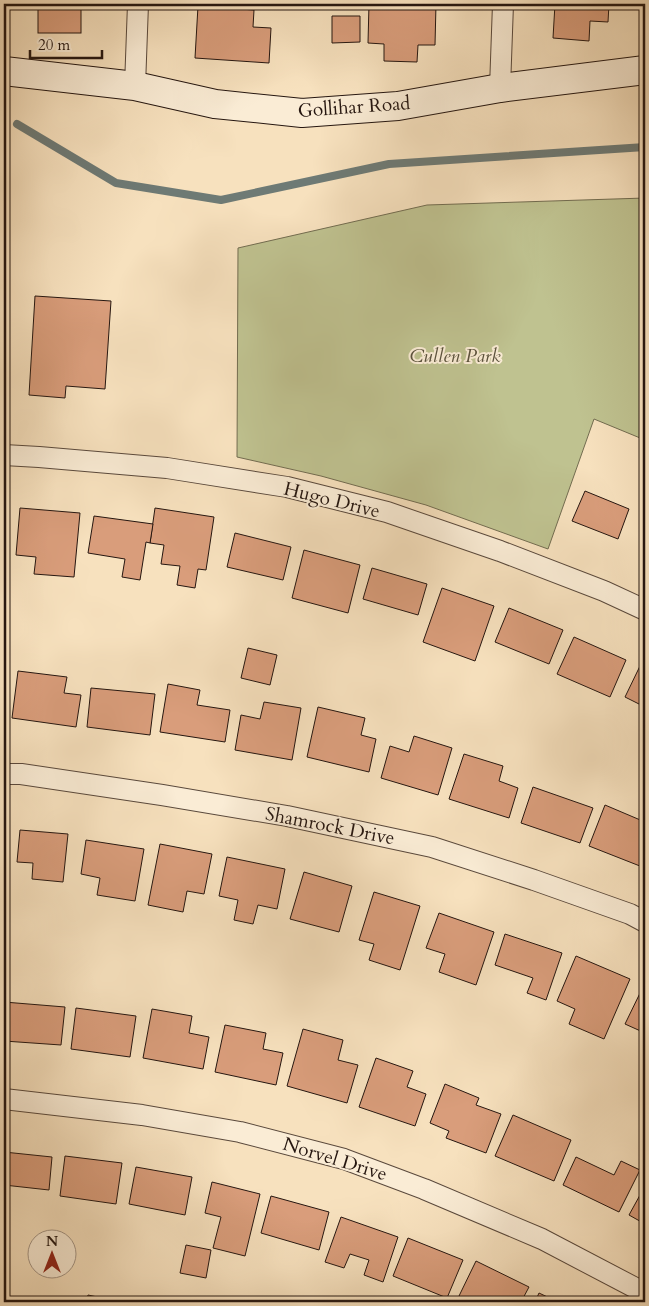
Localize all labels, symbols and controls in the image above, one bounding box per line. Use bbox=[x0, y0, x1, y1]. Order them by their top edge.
scale bar bbox=[30, 28, 102, 60]
text: 20 m bbox=[38, 35, 70, 55]
street label: Gollihar Road bbox=[297, 90, 411, 124]
park label: Cullen Park bbox=[409, 343, 501, 369]
street label: Hugo Drive bbox=[281, 475, 383, 525]
street label: Shamrock Drive bbox=[263, 801, 397, 851]
street label: Norvel Drive bbox=[280, 1131, 390, 1187]
north arrow bbox=[28, 1228, 78, 1278]
text: N bbox=[46, 1232, 58, 1251]

